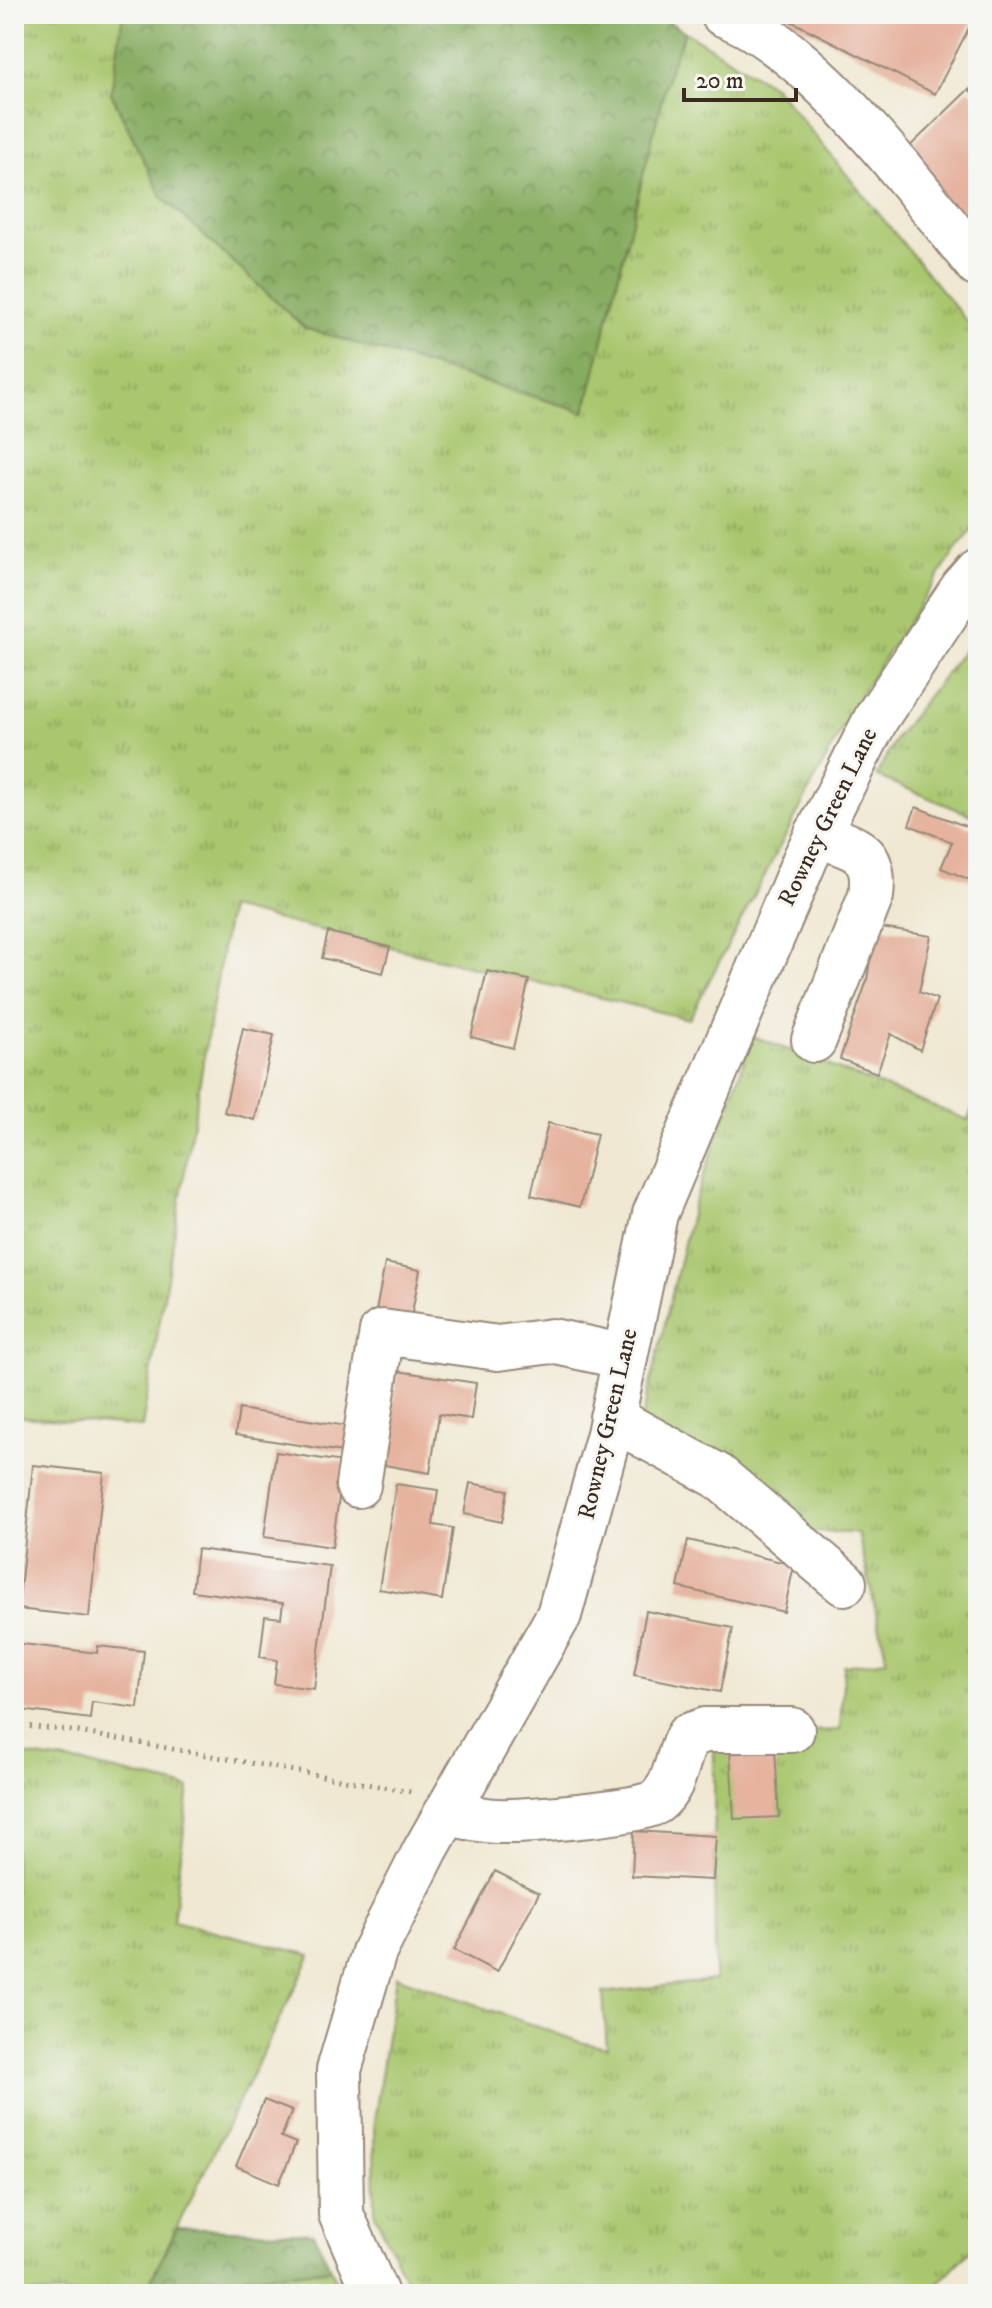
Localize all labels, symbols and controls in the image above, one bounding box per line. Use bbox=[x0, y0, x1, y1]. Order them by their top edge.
scale bar bbox=[684, 52, 796, 102]
text: 20 m bbox=[696, 66, 744, 96]
street label: Rowney Green Lane bbox=[772, 723, 884, 911]
street label: Rowney Green Lane bbox=[571, 1326, 645, 1522]

